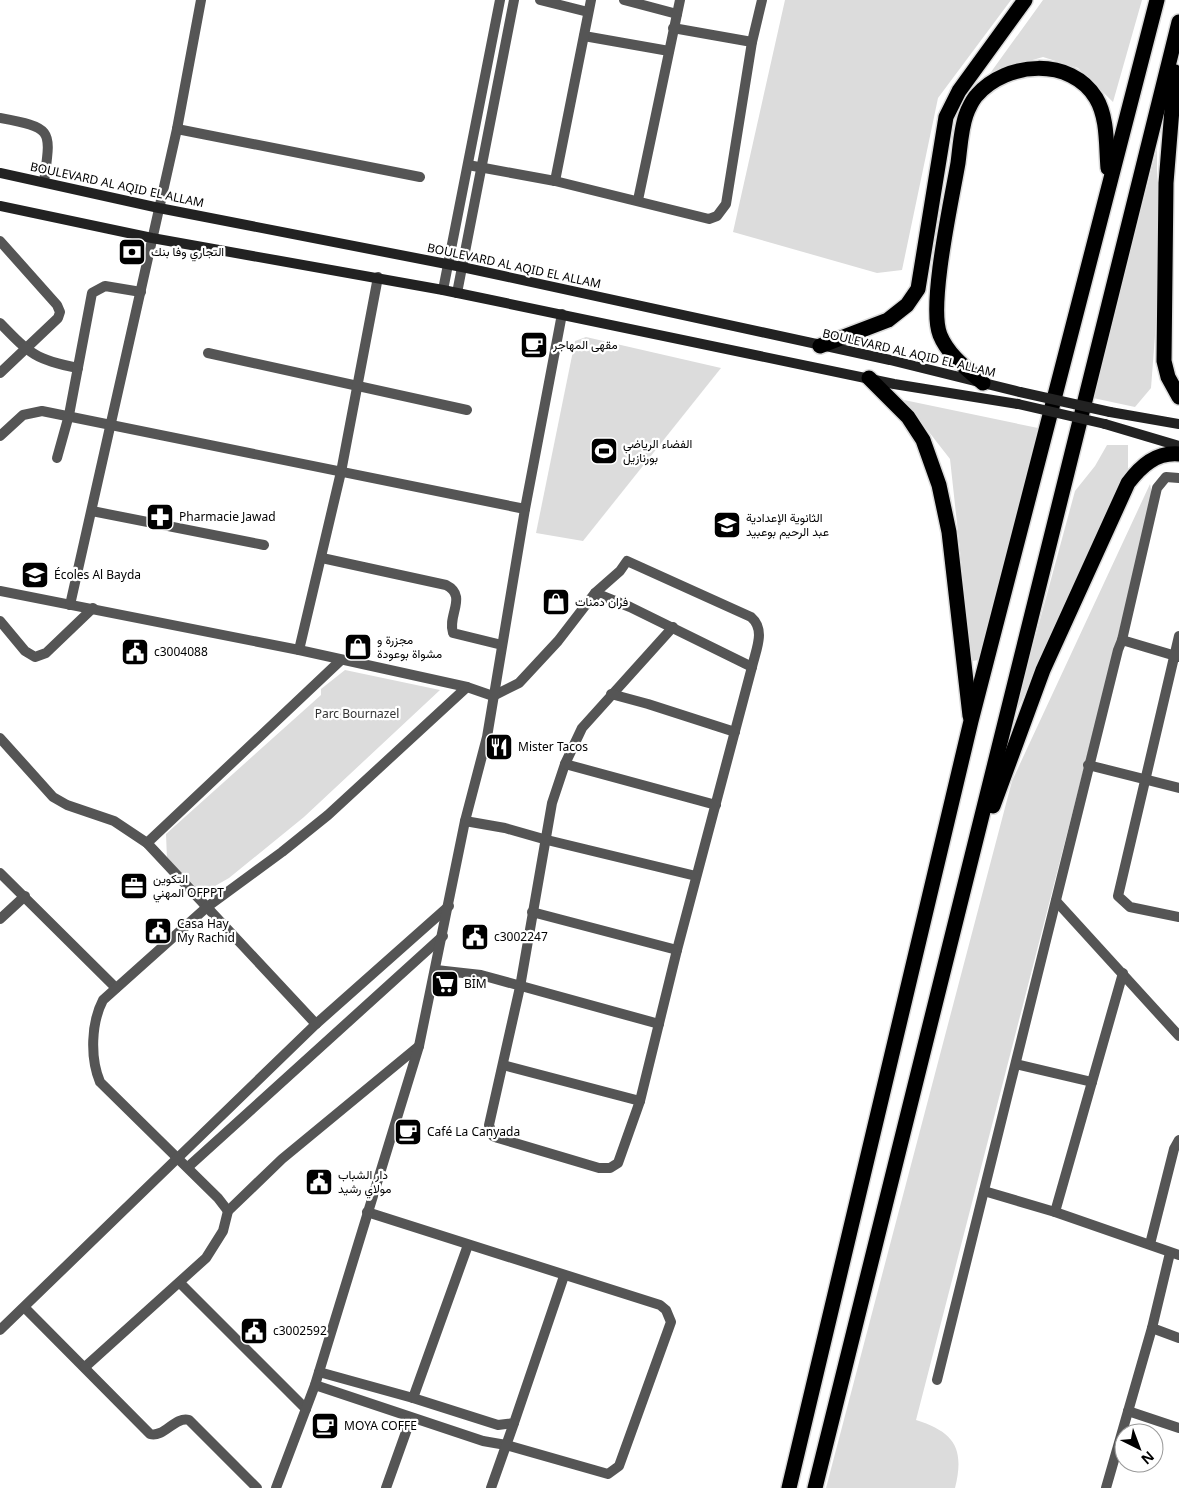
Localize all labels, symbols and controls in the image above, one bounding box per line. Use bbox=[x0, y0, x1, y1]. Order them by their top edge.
street label: BOULEVARD AL AQID EL ALLAM bbox=[29, 158, 206, 211]
bank icon: التجاري وفا بنك bbox=[117, 237, 147, 267]
street label: BOULEVARD AL AQID EL ALLAM bbox=[426, 239, 603, 292]
place label: التجاري وفا بنك bbox=[151, 243, 224, 262]
street label: BOULEVARD AL AQID EL ALLAM bbox=[821, 324, 997, 381]
cafe icon: مقهى المهاجر bbox=[519, 330, 549, 360]
place label: مقهى المهاجر bbox=[552, 336, 618, 353]
place label: الفضاء الرياضي بورنازيل bbox=[623, 435, 692, 466]
sports icon: الفضاء الرياضي بورنازيل bbox=[589, 436, 619, 466]
pharmacy icon: Pharmacie Jawad bbox=[145, 502, 175, 532]
place label: Pharmacie Jawad bbox=[179, 508, 276, 525]
place label: الثانوية الإعدادية عبد الرحيم بوعبيد bbox=[746, 509, 829, 540]
school or university icon: الثانوية الإعدادية عبد الرحيم بوعبيد bbox=[712, 510, 742, 540]
school or university icon: Écoles Al Bayda bbox=[20, 560, 50, 590]
place label: Écoles Al Bayda bbox=[54, 566, 141, 583]
shop icon: فران دمنات bbox=[541, 587, 571, 617]
place label: فران دمنات bbox=[575, 593, 628, 610]
place label: مجزرة و مشواة بوعودة bbox=[377, 631, 442, 662]
shop icon: مجزرة و مشواة بوعودة bbox=[343, 632, 373, 662]
public building icon: c3004088 bbox=[120, 637, 150, 667]
place label: c3004088 bbox=[154, 643, 208, 660]
park label: Parc Bournazel bbox=[315, 705, 399, 722]
restaurant icon: Mister Tacos bbox=[484, 732, 514, 762]
place label: Mister Tacos bbox=[518, 738, 588, 755]
place label: التكوين المهني OFPPT bbox=[153, 870, 224, 903]
office icon: التكوين المهني OFPPT bbox=[119, 871, 149, 901]
place label: Casa Hay My Rachid bbox=[177, 915, 235, 946]
public building icon: Casa Hay My Rachid bbox=[143, 916, 173, 946]
public building icon: c3002247 bbox=[460, 922, 490, 952]
place label: c3002247 bbox=[494, 928, 548, 945]
supermarket icon: BİM bbox=[430, 969, 460, 999]
place label: BİM bbox=[464, 975, 487, 992]
cafe icon: Café La Canyada bbox=[393, 1117, 423, 1147]
place label: Café La Canyada bbox=[427, 1123, 520, 1140]
place label: دار الشباب مولاي رشيد bbox=[338, 1166, 392, 1199]
public building icon: دار الشباب مولاي رشيد bbox=[304, 1167, 334, 1197]
public building icon: c3002592 bbox=[239, 1316, 269, 1346]
place label: c3002592 bbox=[273, 1322, 327, 1339]
cafe icon: MOYA COFFE bbox=[310, 1411, 340, 1441]
place label: MOYA COFFE bbox=[344, 1417, 417, 1434]
north arrow bbox=[1114, 1423, 1164, 1473]
text: N bbox=[1137, 1447, 1159, 1469]

